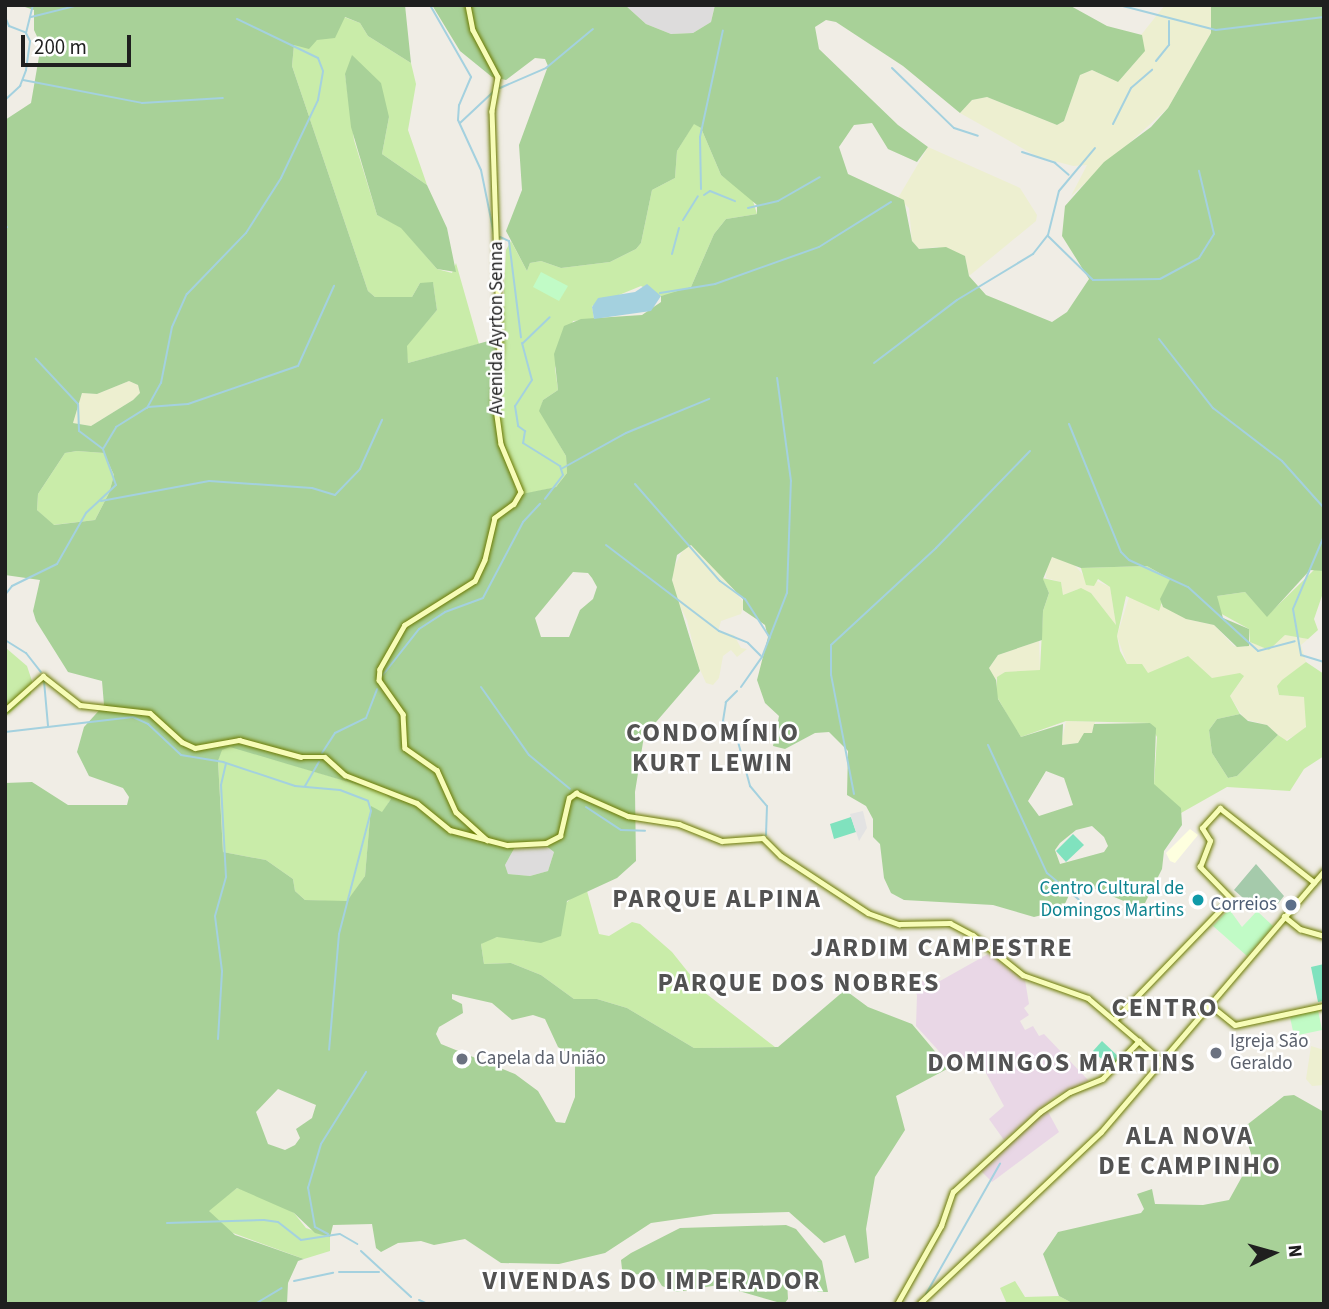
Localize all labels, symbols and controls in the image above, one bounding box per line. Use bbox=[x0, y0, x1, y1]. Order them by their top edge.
scale bar bbox=[24, 21, 135, 65]
text: 200 m bbox=[34, 32, 87, 62]
street label: Avenida Ayrton Senna bbox=[486, 241, 508, 415]
district label: CONDOMÍNIO KURT LEWIN bbox=[627, 717, 799, 778]
place label: Centro Cultural de Domingos Martins bbox=[1039, 878, 1184, 922]
district label: PARQUE ALPINA bbox=[614, 883, 820, 915]
marker: Centro Cultural de Domingos Martins bbox=[1190, 892, 1206, 908]
place label: Correios bbox=[1211, 894, 1277, 916]
marker: Correios bbox=[1283, 897, 1299, 913]
district label: JARDIM CAMPESTRE bbox=[812, 932, 1072, 964]
district label: PARQUE DOS NOBRES bbox=[660, 967, 938, 999]
district label: CENTRO bbox=[1112, 992, 1218, 1024]
place label: Igreja São Geraldo bbox=[1230, 1031, 1308, 1075]
marker: Igreja São Geraldo bbox=[1208, 1045, 1224, 1061]
district label: DOMINGOS MARTINS bbox=[929, 1047, 1195, 1079]
place label: Capela da União bbox=[476, 1048, 606, 1070]
marker: Capela da União bbox=[454, 1051, 470, 1067]
district label: ALA NOVA DE CAMPINHO bbox=[1100, 1120, 1280, 1182]
north arrow bbox=[1238, 1218, 1308, 1288]
text: N bbox=[1280, 1244, 1308, 1259]
district label: VIVENDAS DO IMPERADOR bbox=[485, 1265, 819, 1297]

